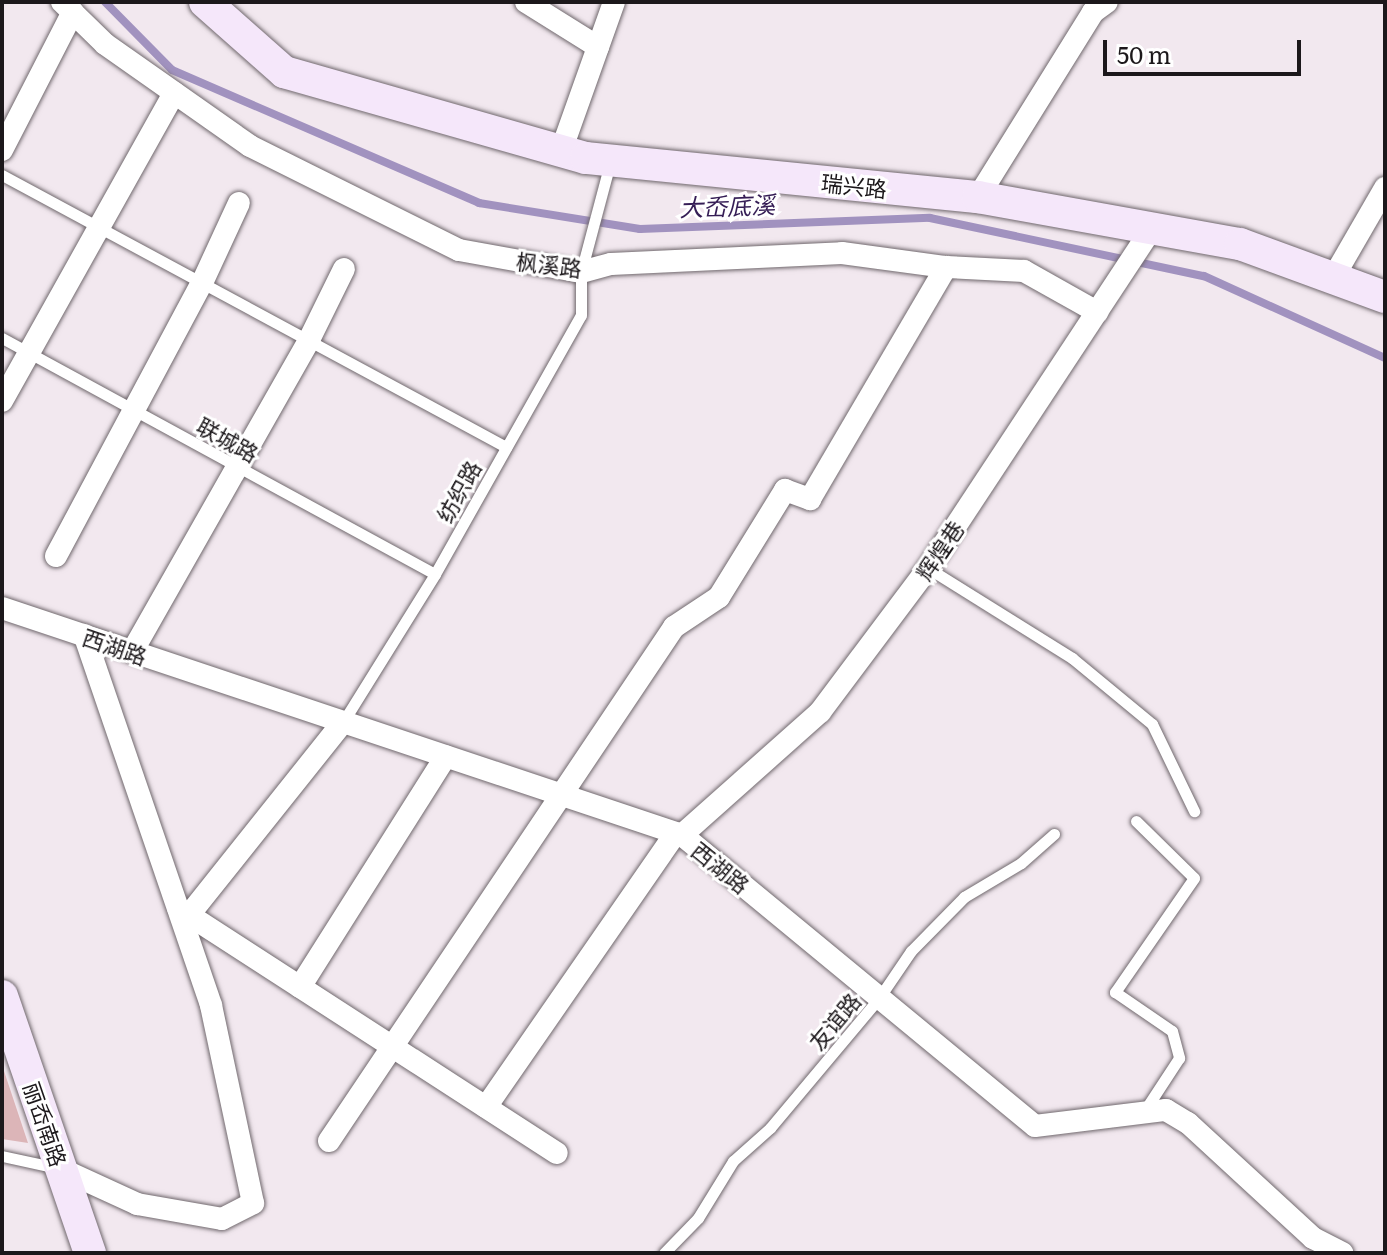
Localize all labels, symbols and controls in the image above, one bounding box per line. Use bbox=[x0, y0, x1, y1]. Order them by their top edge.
scale bar bbox=[1107, 24, 1305, 74]
text: 50 m bbox=[1117, 36, 1171, 71]
street label: 瑞兴路 bbox=[820, 168, 888, 202]
water label: 大岙底溪 bbox=[679, 189, 775, 221]
street label: 枫溪路 bbox=[515, 247, 583, 281]
street label: 联城路 bbox=[193, 411, 263, 467]
street label: 纺织路 bbox=[430, 456, 486, 526]
street label: 辉煌巷 bbox=[910, 515, 968, 585]
street label: 西湖路 bbox=[80, 623, 150, 669]
street label: 西湖路 bbox=[687, 836, 755, 898]
street label: 友谊路 bbox=[803, 987, 865, 1055]
street label: 丽岙南路 bbox=[19, 1078, 73, 1170]

